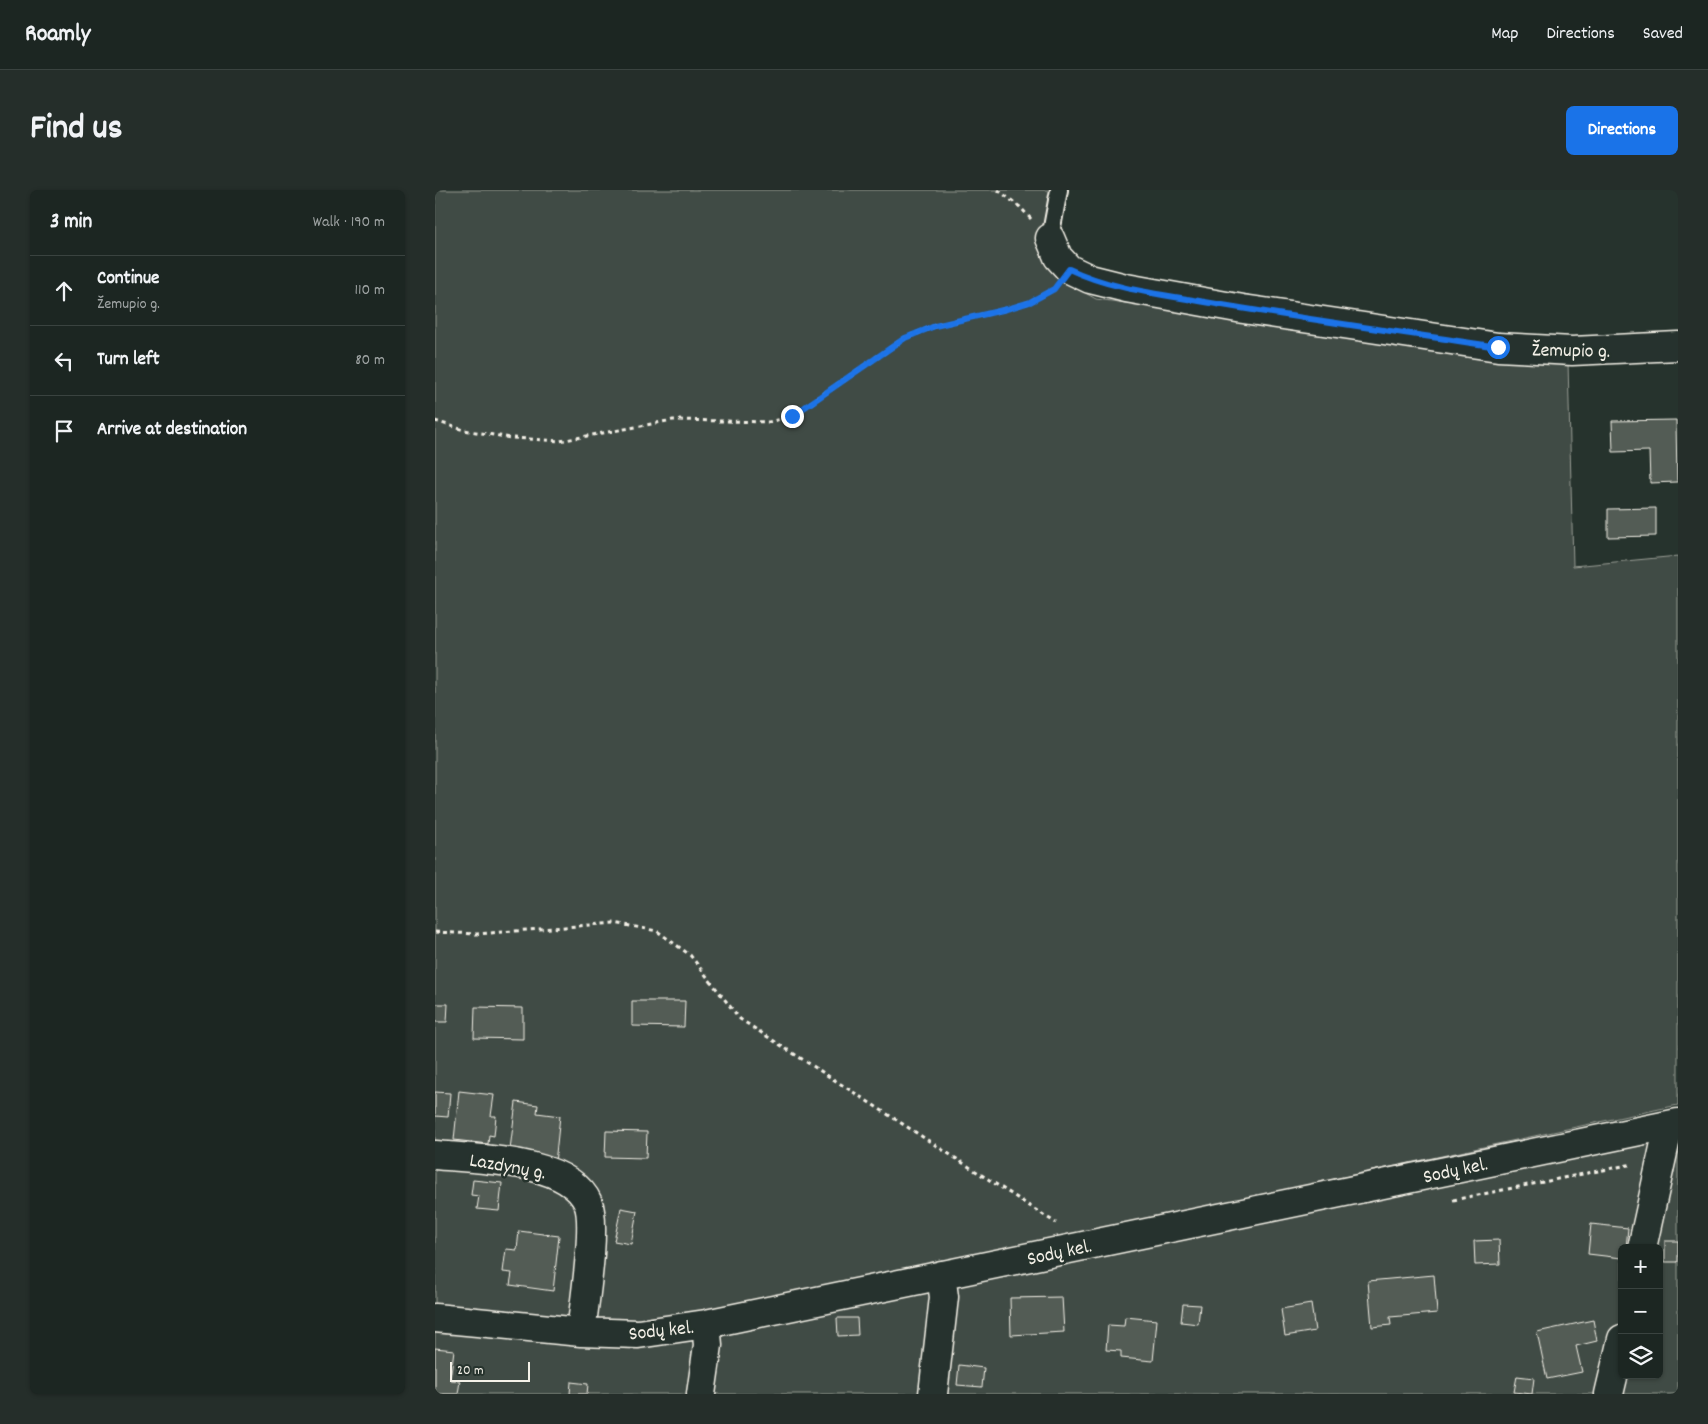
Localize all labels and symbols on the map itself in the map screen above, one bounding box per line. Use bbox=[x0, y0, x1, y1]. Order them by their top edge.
route start bbox=[1487, 336, 1510, 359]
street label: Žemupio g. bbox=[1531, 337, 1610, 367]
route end bbox=[781, 405, 804, 428]
street label: Lazdynų g. bbox=[467, 1147, 548, 1188]
street label: Sodų kel. bbox=[1421, 1151, 1491, 1192]
street label: Sodų kel. bbox=[1025, 1233, 1095, 1274]
street label: Sodų kel. bbox=[627, 1315, 695, 1349]
scale bar bbox=[450, 1359, 530, 1382]

